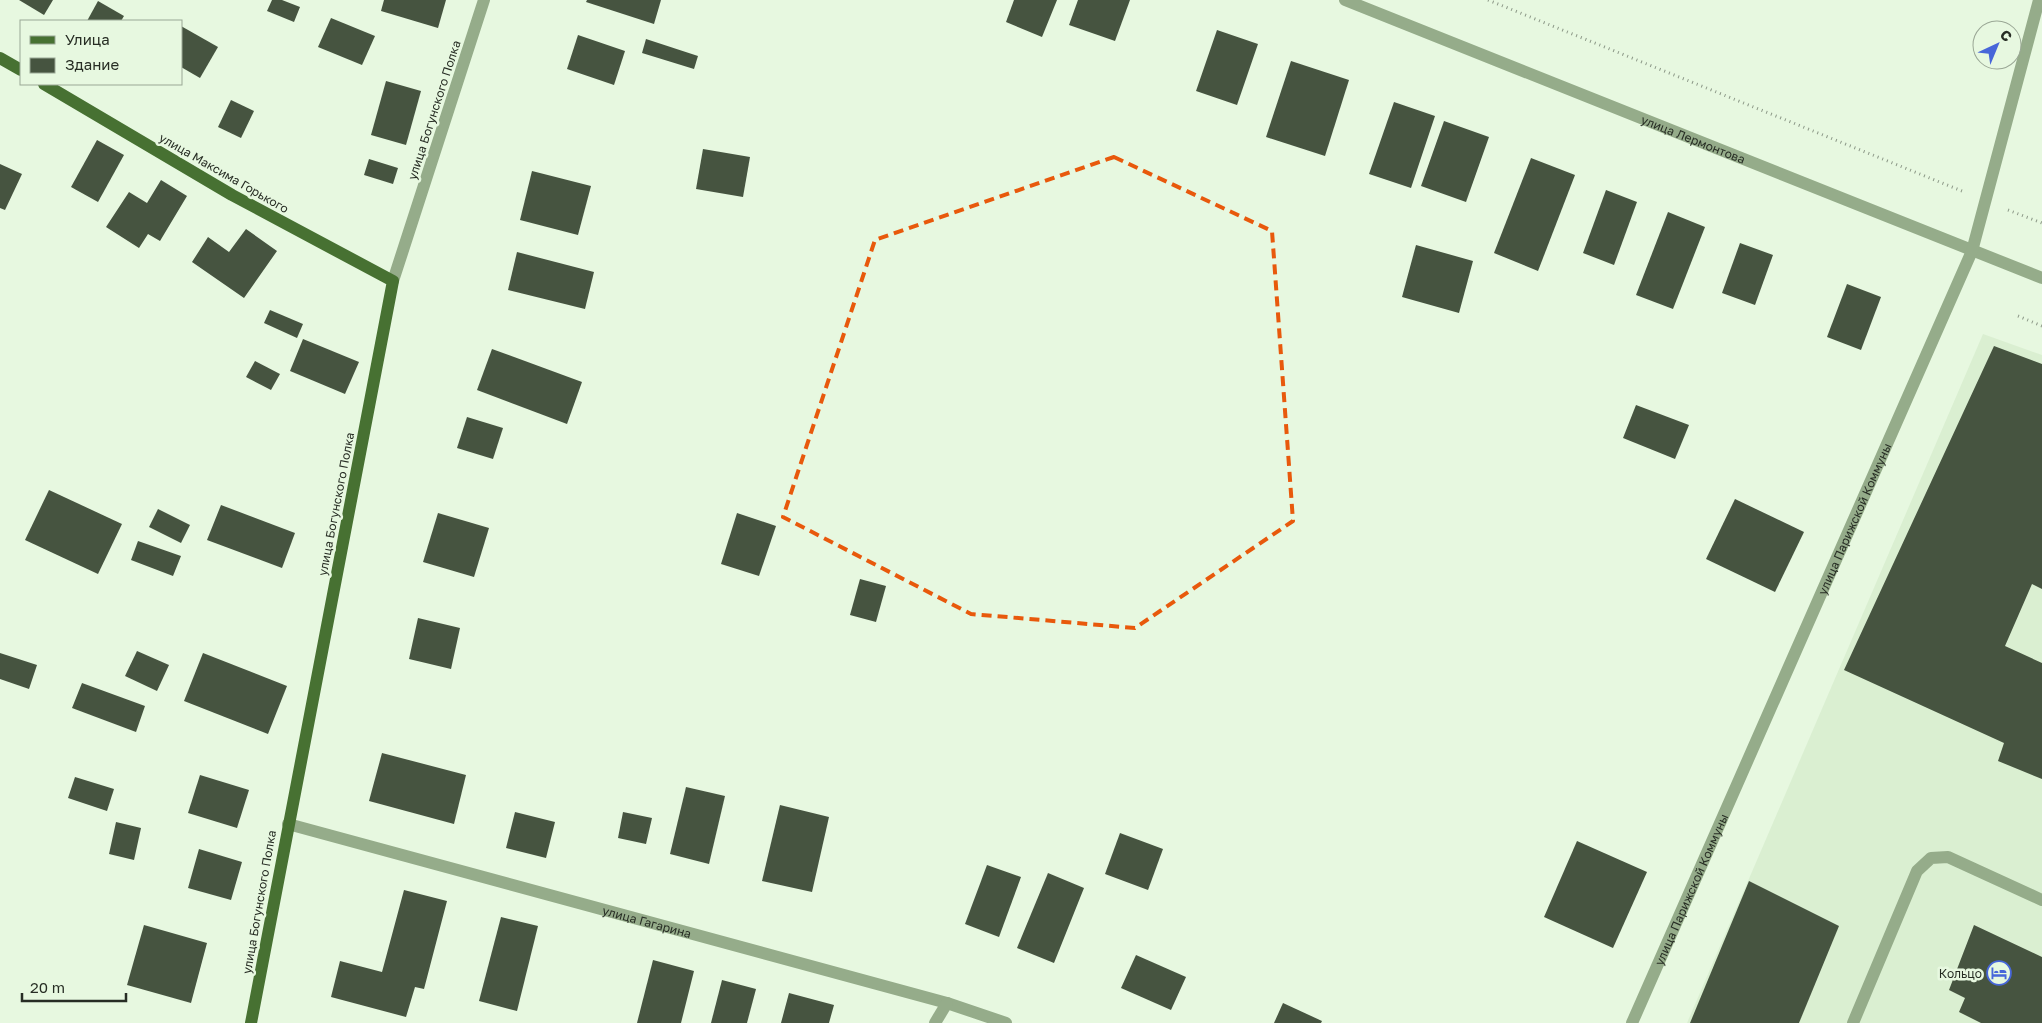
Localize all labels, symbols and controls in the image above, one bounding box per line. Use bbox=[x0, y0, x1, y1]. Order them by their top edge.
legend bbox=[20, 20, 182, 85]
north arrow bbox=[1972, 20, 2022, 70]
text: С bbox=[1997, 26, 2016, 45]
text: Улица bbox=[65, 30, 110, 48]
street label: улица Богунского Полка bbox=[404, 38, 464, 182]
text: Здание bbox=[65, 55, 119, 73]
street label: улица Лермонтова bbox=[1639, 111, 1748, 166]
street label: улица Максима Горького bbox=[157, 130, 291, 216]
street label: улица Богунского Полка bbox=[315, 431, 357, 577]
street label: улица Парижской Коммуны bbox=[1814, 441, 1894, 597]
street label: улица Парижской Коммуны bbox=[1651, 811, 1731, 968]
street label: улица Богунского Полка bbox=[239, 829, 279, 975]
street label: улица Гагарина bbox=[601, 902, 693, 941]
hotel icon: Кольцо bbox=[1986, 960, 2012, 986]
place label: Кольцо bbox=[1939, 966, 1982, 981]
scale bar bbox=[22, 970, 126, 1002]
text: 20 m bbox=[30, 978, 65, 996]

